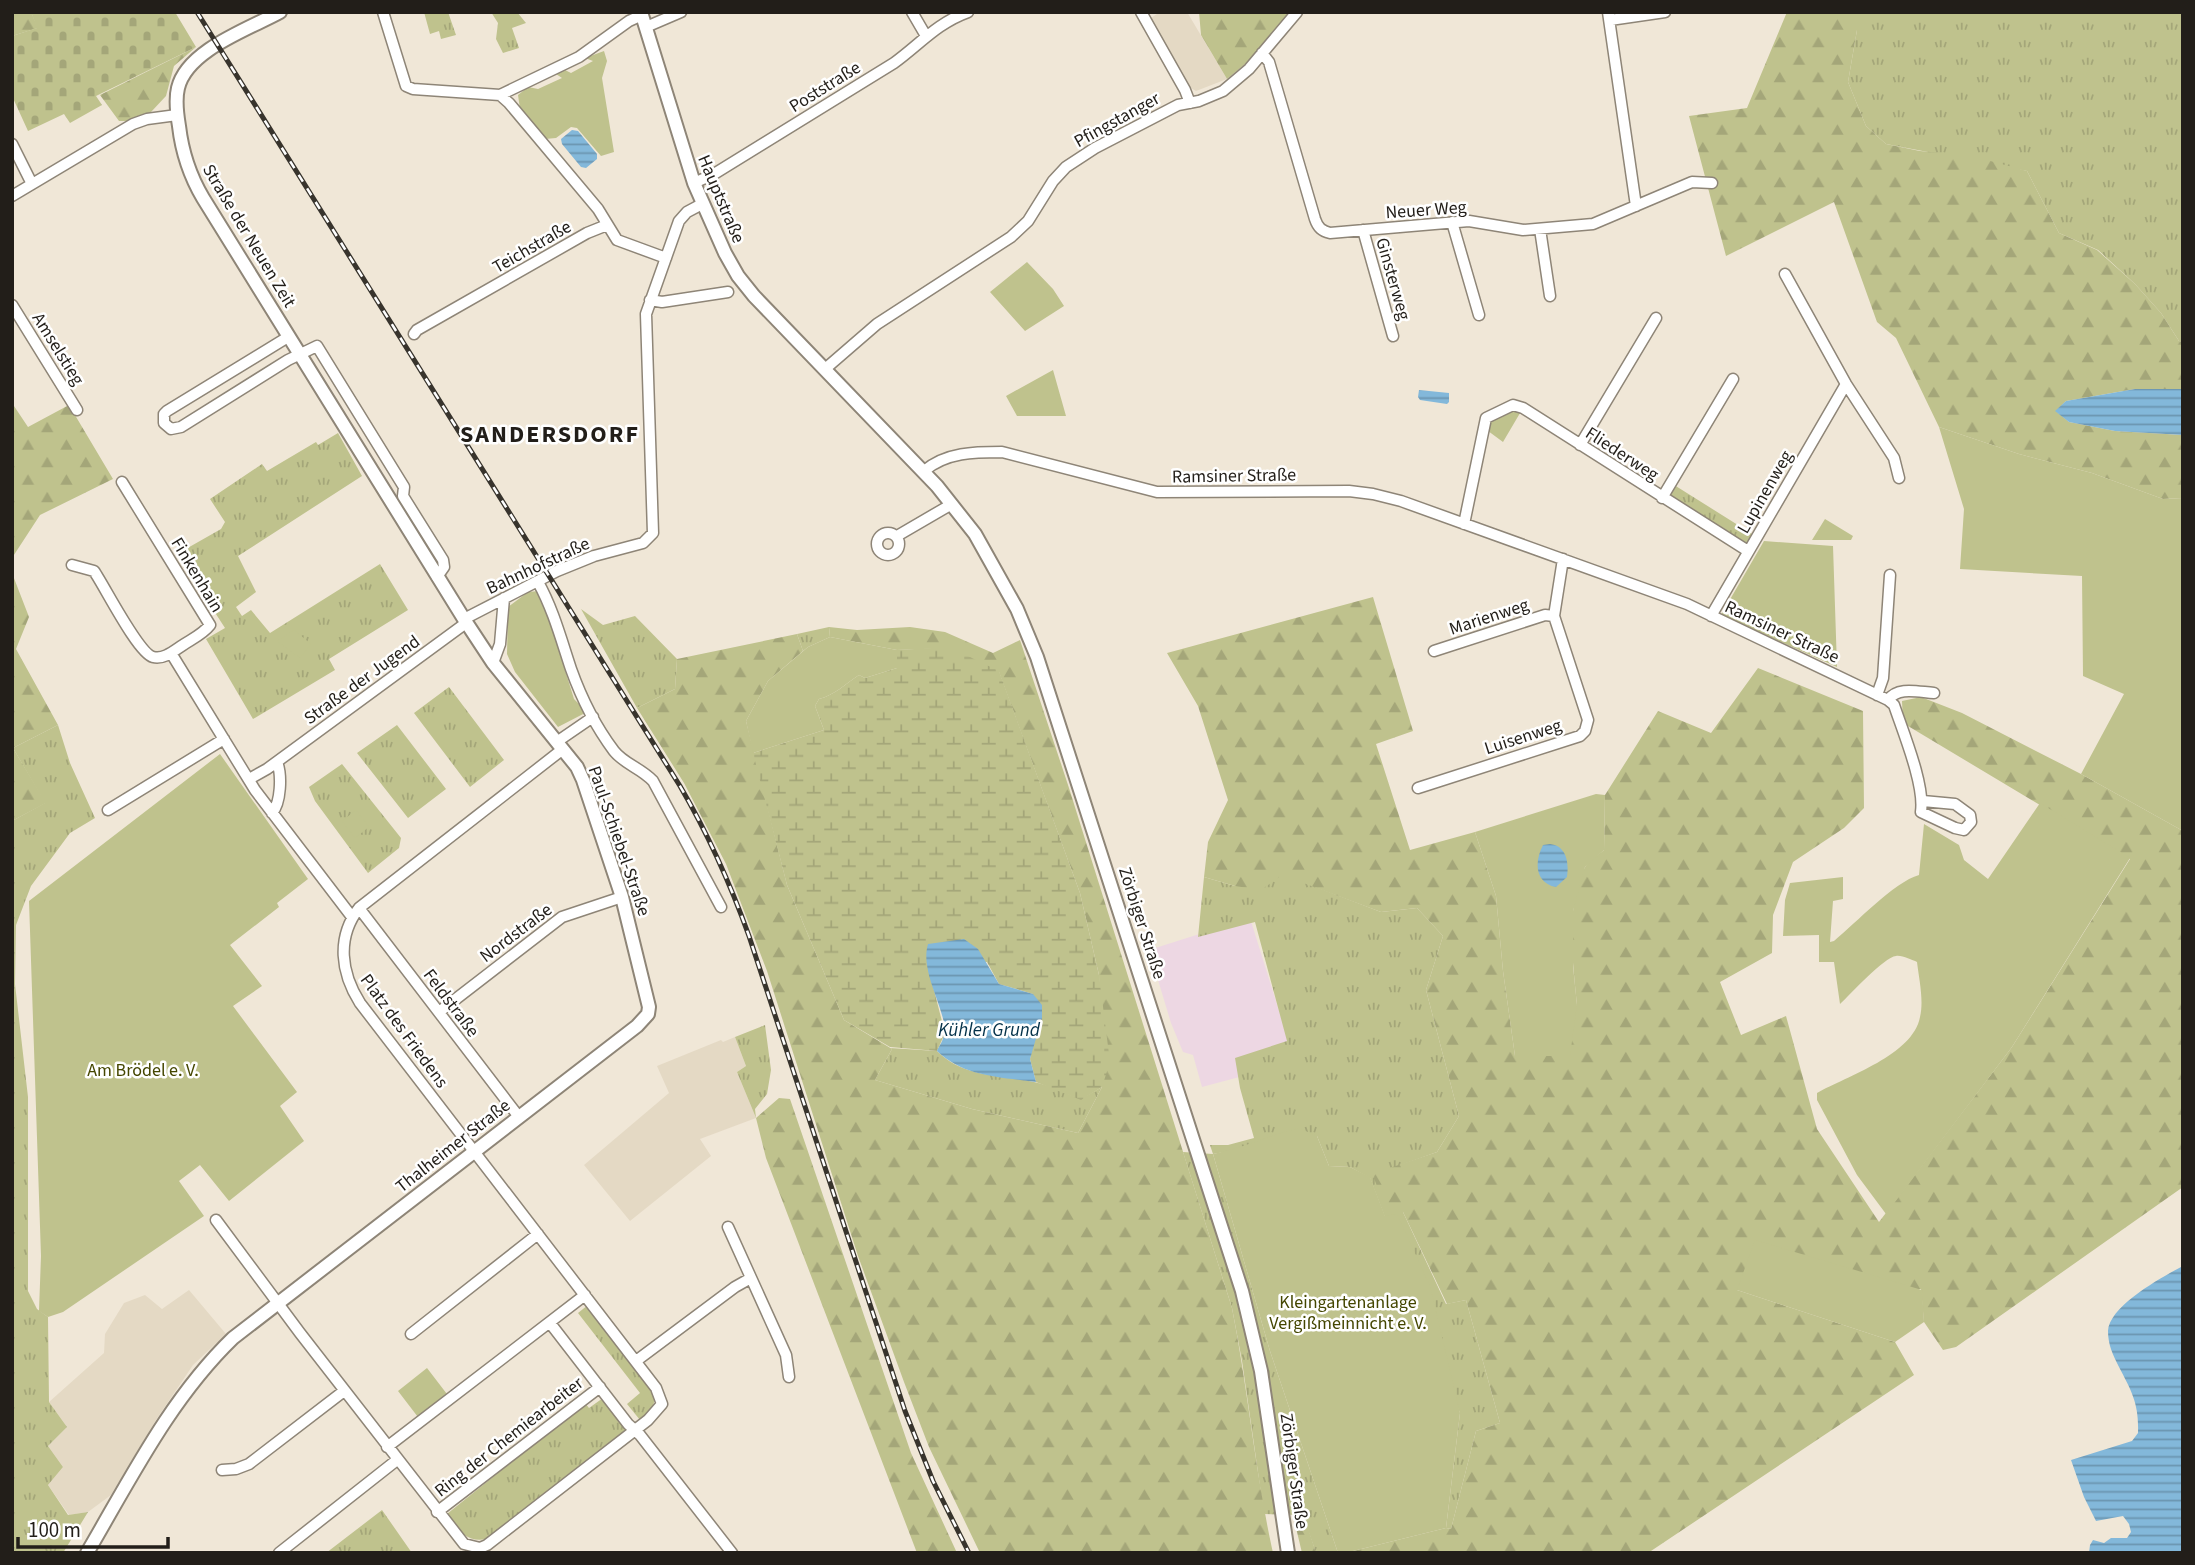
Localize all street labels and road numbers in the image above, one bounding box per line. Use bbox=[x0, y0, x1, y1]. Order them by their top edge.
street label: Poststraße bbox=[784, 55, 866, 119]
street label: Pfingstanger bbox=[1070, 86, 1165, 154]
street label: Hauptstraße bbox=[691, 151, 751, 247]
street label: Straße der Neuen Zeit bbox=[196, 160, 302, 312]
street label: Neuer Weg bbox=[1385, 195, 1467, 225]
street label: Teichstraße bbox=[488, 214, 576, 280]
street label: Ginsterweg bbox=[1369, 235, 1417, 323]
street label: Amselstieg bbox=[26, 308, 90, 390]
street label: Fliederweg bbox=[1580, 421, 1664, 487]
street label: Lupinenweg bbox=[1731, 446, 1799, 538]
street label: Ramsiner Straße bbox=[1172, 462, 1296, 490]
street label: Bahnhofstraße bbox=[482, 531, 594, 601]
street label: Finkenhain bbox=[165, 533, 229, 617]
street label: Marienweg bbox=[1446, 592, 1532, 642]
street label: Ramsiner Straße bbox=[1720, 594, 1844, 670]
street label: Straße der Jugend bbox=[299, 629, 425, 731]
street label: Luisenweg bbox=[1481, 713, 1565, 761]
street label: Paul-Schiebel-Straße bbox=[582, 763, 656, 920]
street label: Zörbiger Straße bbox=[1112, 864, 1172, 982]
street label: Nordstraße bbox=[475, 897, 557, 969]
street label: Feldstraße bbox=[417, 964, 485, 1042]
street label: Platz des Friedens bbox=[354, 969, 454, 1093]
street label: Thalheimer Straße bbox=[390, 1093, 516, 1199]
street label: Ring der Chemiearbeiter bbox=[429, 1370, 589, 1503]
street label: Zörbiger Straße bbox=[1273, 1411, 1315, 1531]

